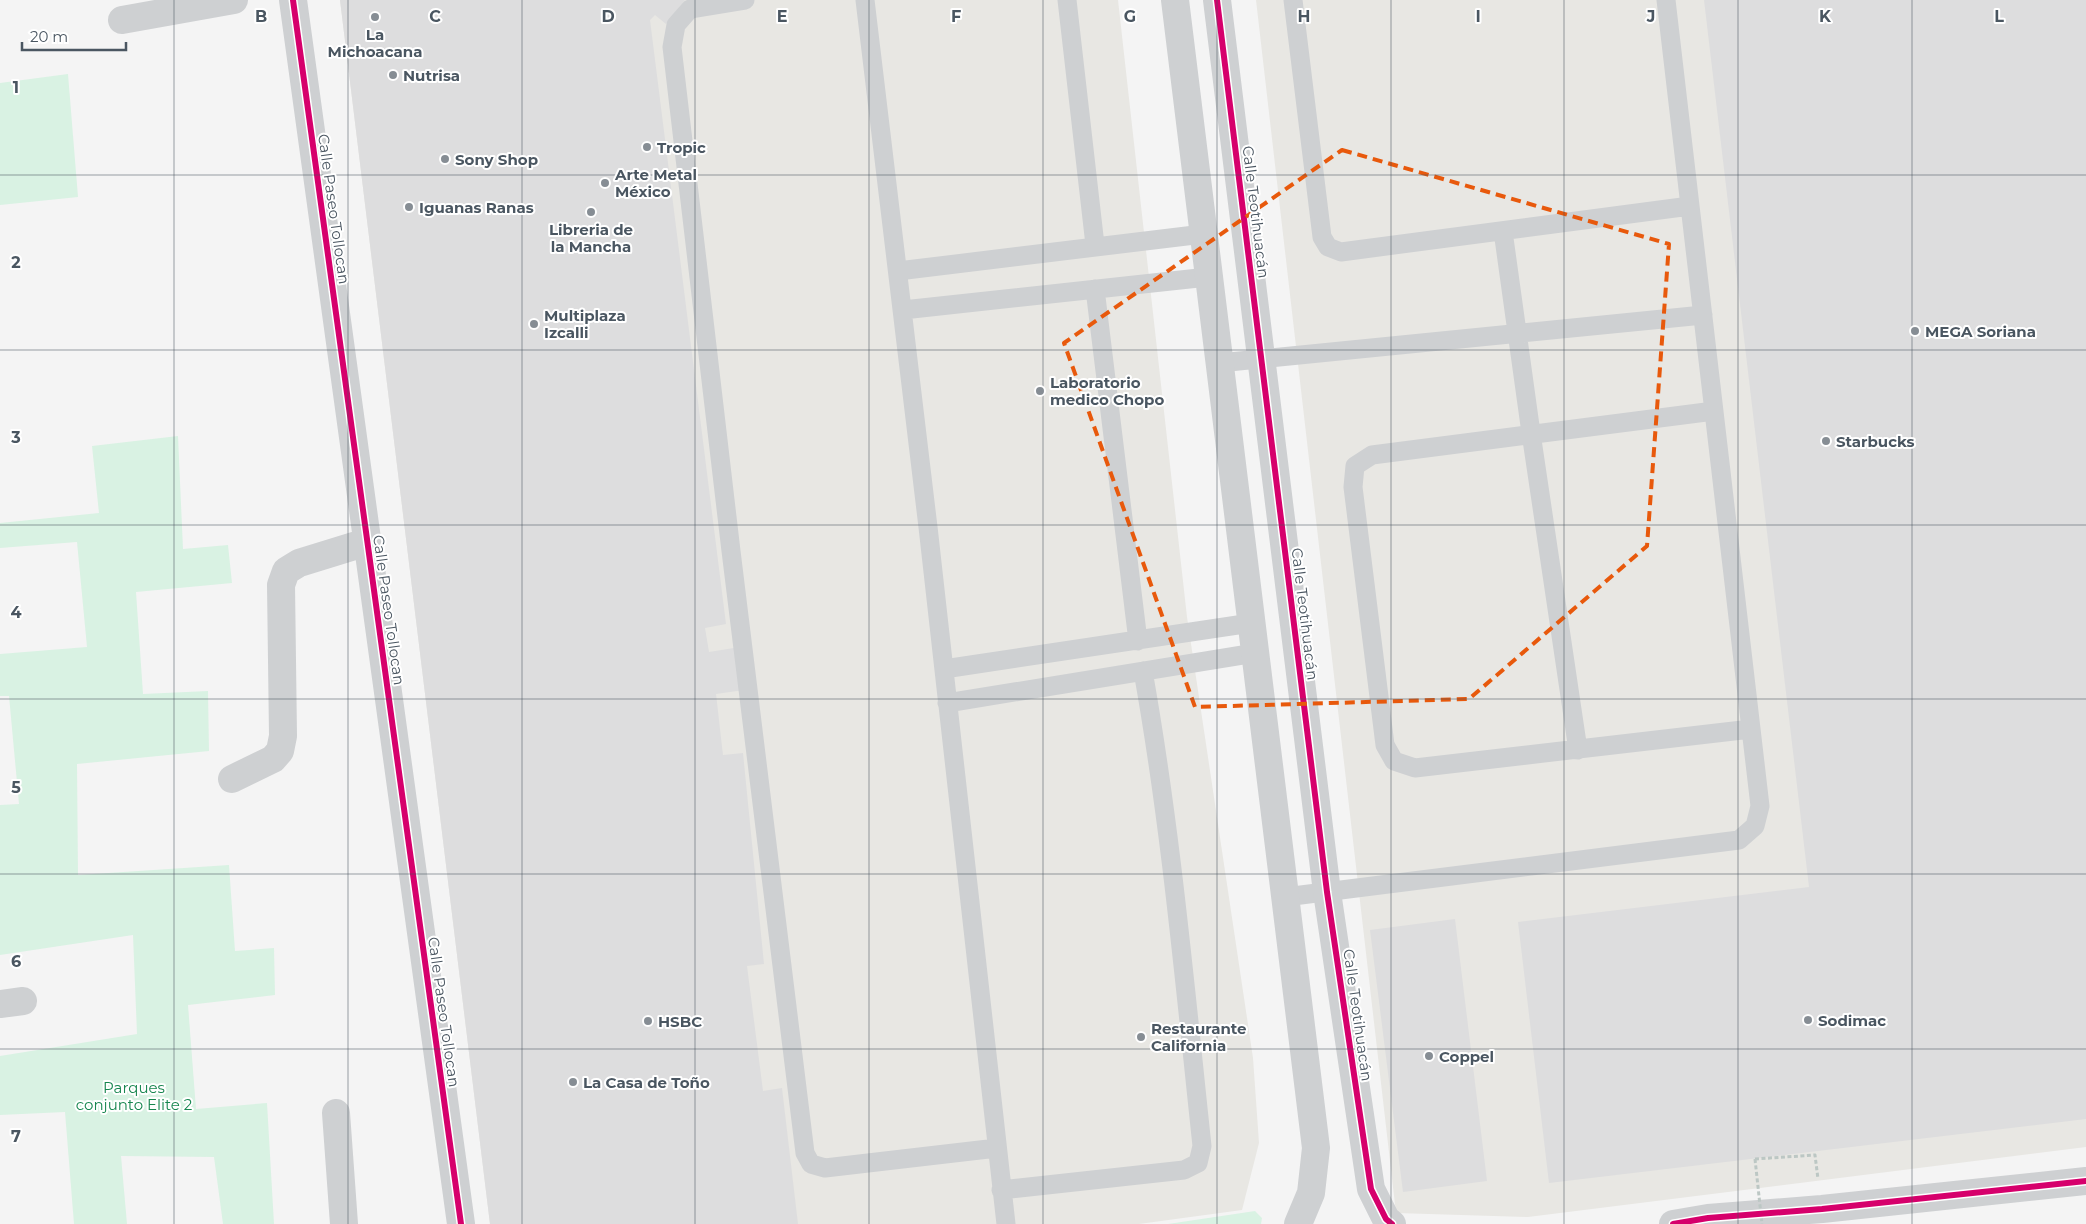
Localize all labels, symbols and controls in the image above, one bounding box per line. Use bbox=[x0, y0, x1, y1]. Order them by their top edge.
text: B bbox=[255, 7, 267, 26]
text: C bbox=[429, 7, 441, 26]
text: D bbox=[601, 7, 615, 26]
text: E bbox=[777, 7, 787, 26]
text: F bbox=[951, 7, 961, 26]
text: G bbox=[1124, 7, 1136, 26]
text: H bbox=[1298, 7, 1310, 26]
text: I bbox=[1475, 7, 1481, 26]
text: J bbox=[1646, 7, 1655, 26]
text: K bbox=[1819, 7, 1832, 26]
text: L bbox=[1994, 7, 2004, 26]
marker: La Michoacana bbox=[369, 11, 381, 23]
scale bar bbox=[22, 20, 126, 52]
place label: La Michoacana bbox=[328, 25, 422, 61]
text: 20 m bbox=[30, 27, 68, 46]
place label: Nutrisa bbox=[403, 66, 460, 85]
marker: Nutrisa bbox=[387, 69, 399, 81]
text: 1 bbox=[13, 78, 19, 97]
street label: Calle Paseo Tollocan bbox=[314, 133, 354, 285]
place label: Tropic bbox=[657, 138, 706, 157]
marker: Tropic bbox=[641, 141, 653, 153]
street label: Calle Teotihuacán bbox=[1238, 145, 1274, 279]
place label: Sony Shop bbox=[455, 150, 538, 169]
marker: Sony Shop bbox=[439, 153, 451, 165]
place label: Arte Metal México bbox=[614, 165, 697, 201]
marker: Arte Metal México bbox=[599, 177, 611, 189]
place label: Iguanas Ranas bbox=[419, 198, 534, 217]
marker: Iguanas Ranas bbox=[403, 201, 415, 213]
marker: Libreria de la Mancha bbox=[585, 206, 597, 218]
place label: Libreria de la Mancha bbox=[549, 220, 633, 256]
text: 2 bbox=[11, 253, 21, 272]
place label: Multiplaza Izcalli bbox=[544, 306, 626, 342]
marker: Multiplaza Izcalli bbox=[528, 318, 540, 330]
place label: MEGA Soriana bbox=[1925, 322, 2036, 341]
marker: MEGA Soriana bbox=[1909, 325, 1921, 337]
place label: Laboratorio medico Chopo bbox=[1050, 373, 1164, 409]
marker: Laboratorio medico Chopo bbox=[1034, 385, 1046, 397]
text: 3 bbox=[10, 428, 21, 447]
place label: Starbucks bbox=[1836, 432, 1915, 451]
marker: Starbucks bbox=[1820, 435, 1832, 447]
street label: Calle Paseo Tollocan bbox=[369, 534, 409, 686]
street label: Calle Teotihuacán bbox=[1287, 547, 1323, 681]
text: 4 bbox=[10, 603, 22, 622]
text: 5 bbox=[11, 778, 21, 797]
street label: Calle Paseo Tollocan bbox=[424, 936, 464, 1088]
street label: Calle Teotihuacán bbox=[1339, 948, 1377, 1082]
text: 6 bbox=[11, 952, 21, 971]
place label: Sodimac bbox=[1818, 1011, 1886, 1030]
place label: HSBC bbox=[658, 1012, 702, 1031]
marker: Sodimac bbox=[1802, 1014, 1814, 1026]
marker: HSBC bbox=[642, 1015, 654, 1027]
place label: Restaurante California bbox=[1151, 1019, 1247, 1055]
marker: Restaurante California bbox=[1135, 1031, 1147, 1043]
place label: Coppel bbox=[1439, 1047, 1494, 1066]
marker: Coppel bbox=[1423, 1050, 1435, 1062]
place label: La Casa de Toño bbox=[583, 1073, 710, 1092]
marker: La Casa de Toño bbox=[567, 1076, 579, 1088]
park label: Parques conjunto Elite 2 bbox=[76, 1078, 192, 1114]
text: 7 bbox=[11, 1127, 21, 1146]

